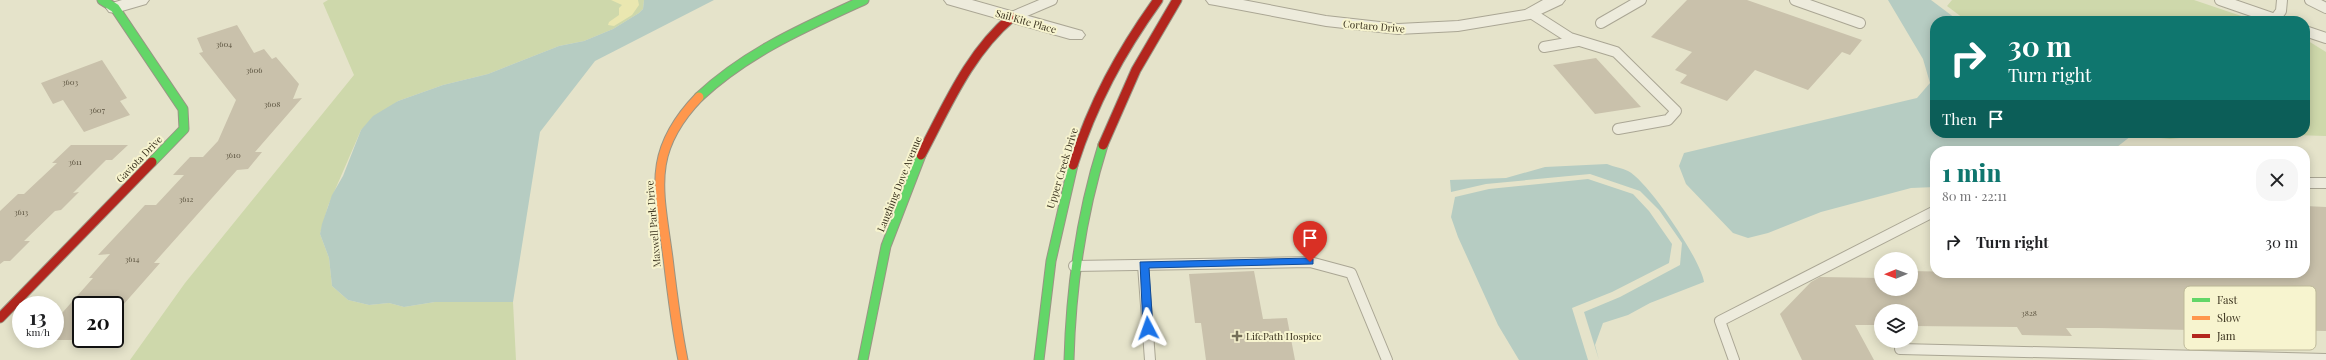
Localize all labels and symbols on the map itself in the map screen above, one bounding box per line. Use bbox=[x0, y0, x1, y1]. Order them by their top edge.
street label: Sail Kite Place bbox=[994, 6, 1058, 36]
street label: Cortaro Drive bbox=[1342, 16, 1406, 36]
house number: 3604 bbox=[216, 38, 232, 49]
house number: 3606 bbox=[246, 64, 262, 75]
house number: 3603 bbox=[62, 76, 78, 87]
house number: 3608 bbox=[264, 98, 280, 109]
house number: 3607 bbox=[89, 104, 106, 115]
street label: Upper Creek Drive bbox=[1043, 126, 1081, 210]
street label: Gaviota Drive bbox=[113, 132, 165, 186]
street label: Laughing Dove Avenue bbox=[873, 134, 925, 234]
house number: 3610 bbox=[225, 149, 241, 160]
house number: 3611 bbox=[68, 156, 82, 167]
street label: Maxwell Park Drive bbox=[642, 180, 664, 268]
house number: 3612 bbox=[179, 193, 193, 204]
house number: 3613 bbox=[14, 206, 28, 217]
pin bbox=[1293, 221, 1327, 262]
north arrow bbox=[1874, 252, 1918, 296]
house number: 3614 bbox=[125, 253, 139, 264]
legend bbox=[2184, 286, 2316, 350]
text: Fast bbox=[2217, 292, 2238, 307]
speed limit sign: 20 bbox=[72, 296, 124, 348]
position arrow bbox=[1127, 307, 1169, 349]
house number: 3828 bbox=[2021, 307, 2037, 318]
text: Slow bbox=[2217, 310, 2241, 325]
text: Jam bbox=[2216, 328, 2236, 343]
place label: LifePath Hospice bbox=[1246, 329, 1322, 343]
marker: LifePath Hospice bbox=[1231, 330, 1243, 342]

